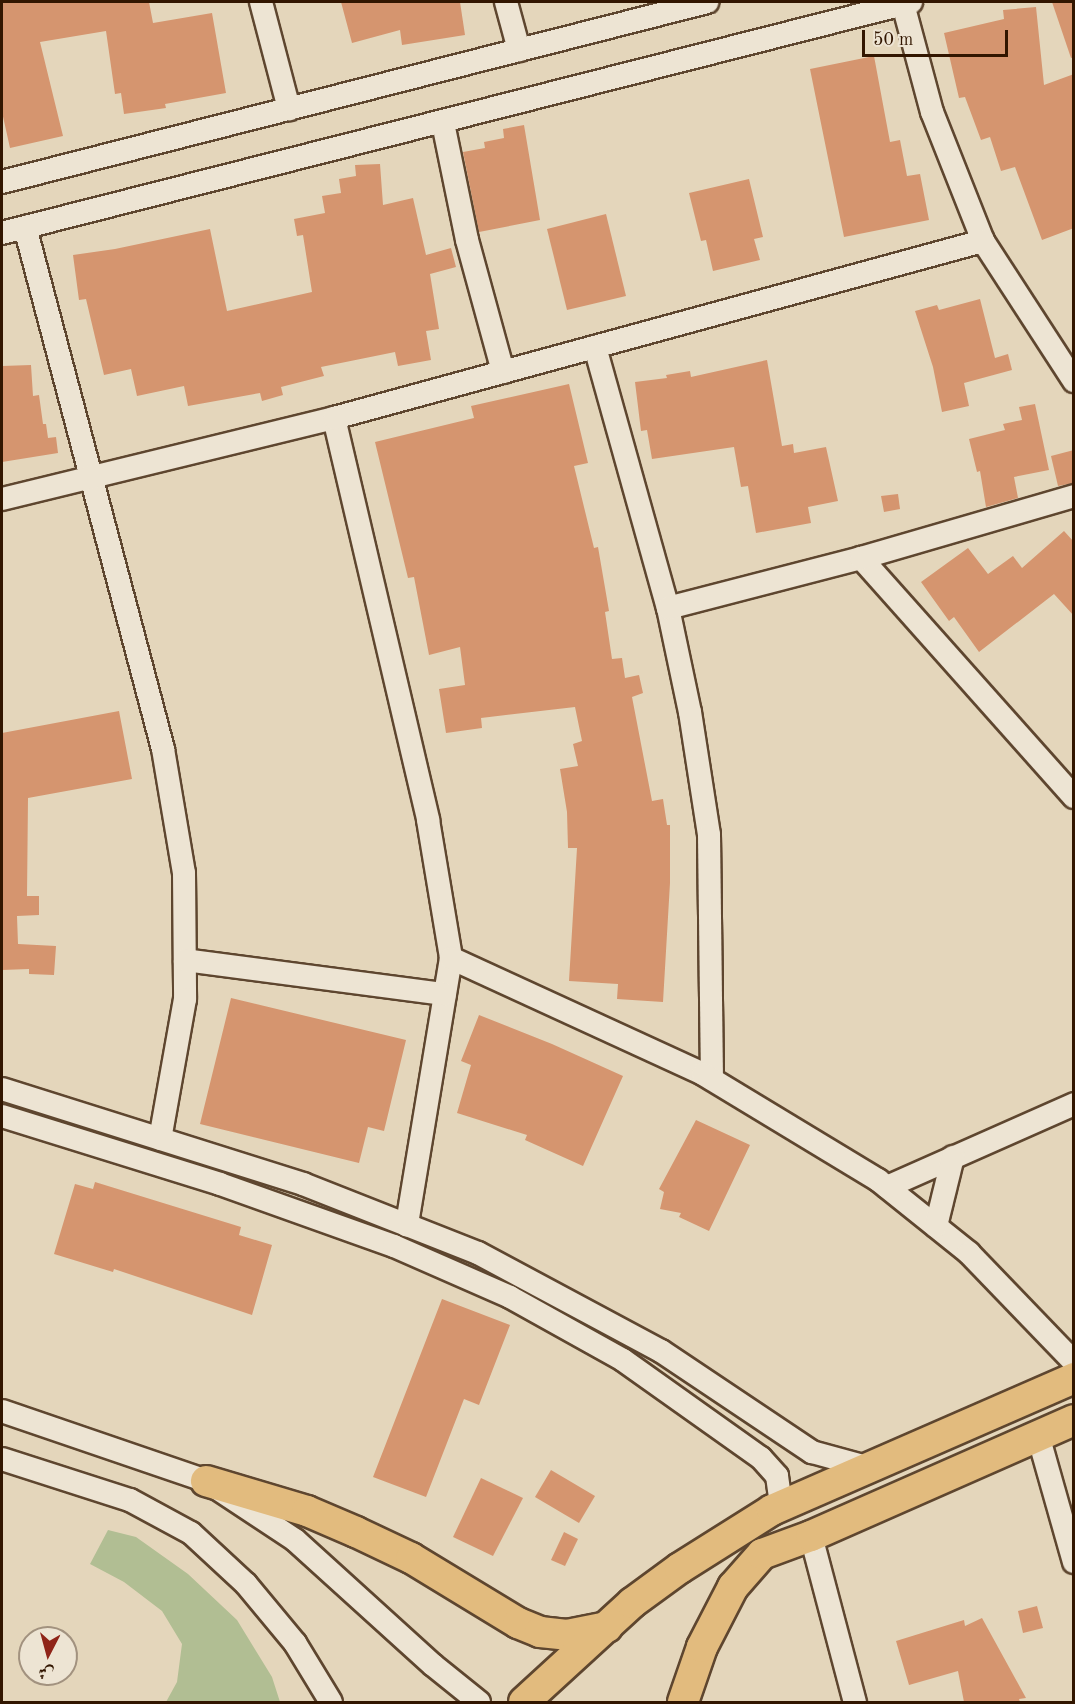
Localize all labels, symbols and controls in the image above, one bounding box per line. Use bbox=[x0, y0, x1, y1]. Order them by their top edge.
scale bar bbox=[865, 18, 1010, 56]
text: 50 m bbox=[873, 31, 913, 49]
north arrow bbox=[18, 1626, 78, 1686]
text: ش bbox=[38, 1663, 55, 1681]

